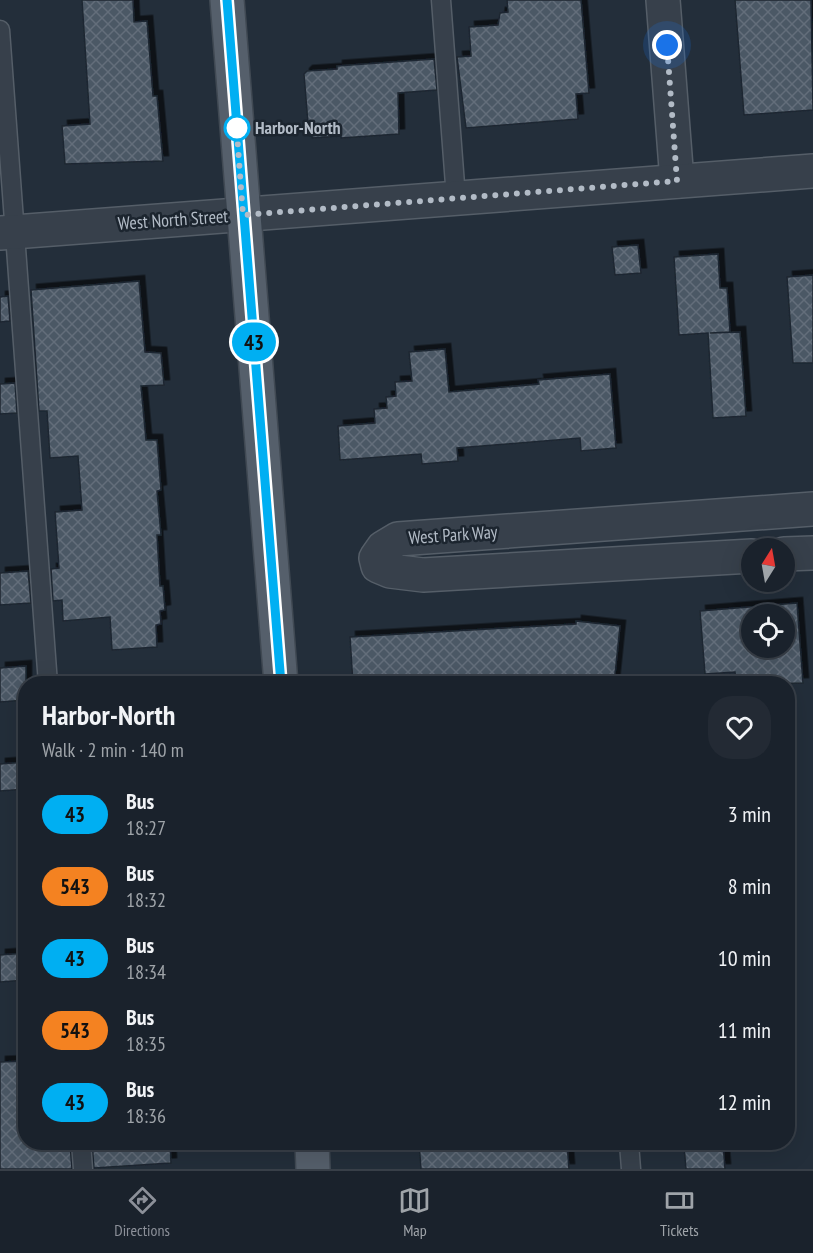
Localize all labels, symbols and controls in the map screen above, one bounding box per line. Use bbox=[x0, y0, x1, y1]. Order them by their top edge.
your location bbox=[652, 30, 682, 60]
marker: Harbor-North bbox=[224, 115, 250, 141]
place label: Harbor-North bbox=[255, 116, 341, 139]
street label: West North Street bbox=[117, 204, 229, 235]
line badge: 43 bbox=[227, 322, 281, 362]
text: 43 bbox=[244, 329, 264, 356]
street label: West Park Way bbox=[408, 520, 498, 549]
north arrow bbox=[741, 538, 795, 592]
map controls bbox=[741, 538, 795, 658]
button: locate bbox=[741, 604, 795, 658]
text: Harbor-North bbox=[42, 696, 175, 733]
button: heart bbox=[708, 696, 771, 759]
text: Walk · 2 min · 140 m bbox=[42, 737, 184, 763]
text: Bus bbox=[126, 787, 154, 815]
text: 3 min bbox=[728, 800, 771, 828]
text: 43 bbox=[65, 801, 85, 828]
text: 18:27 bbox=[126, 815, 166, 841]
text: Bus bbox=[126, 859, 154, 887]
text: 8 min bbox=[728, 872, 771, 900]
text: 543 bbox=[60, 873, 90, 900]
text: 18:32 bbox=[126, 887, 166, 913]
text: Bus bbox=[126, 931, 154, 959]
text: 10 min bbox=[718, 944, 771, 972]
text: 43 bbox=[65, 945, 85, 972]
text: 18:34 bbox=[126, 959, 166, 985]
text: Bus bbox=[126, 1003, 154, 1031]
text: 11 min bbox=[718, 1016, 771, 1044]
text: 543 bbox=[60, 1017, 90, 1044]
text: 18:35 bbox=[126, 1031, 166, 1057]
text: Bus bbox=[126, 1075, 154, 1103]
text: 12 min bbox=[718, 1088, 771, 1116]
text: 43 bbox=[65, 1089, 85, 1116]
text: 18:36 bbox=[126, 1103, 166, 1129]
tab: Directions bbox=[114, 1184, 170, 1240]
tab: Map bbox=[398, 1184, 431, 1240]
tab: Tickets bbox=[660, 1184, 699, 1240]

